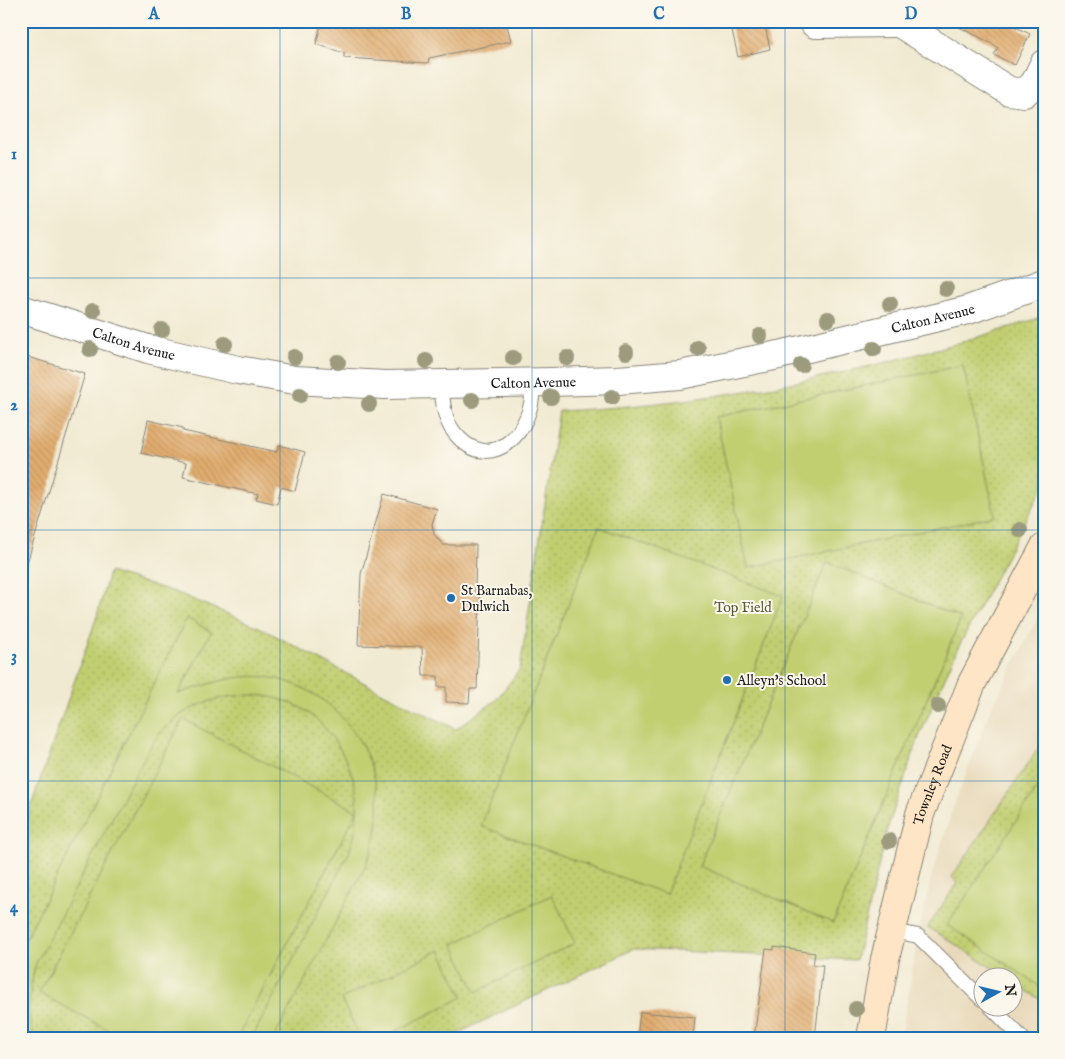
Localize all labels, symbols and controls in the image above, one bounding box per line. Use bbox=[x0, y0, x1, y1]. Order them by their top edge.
text: A bbox=[148, 5, 161, 25]
text: B bbox=[401, 5, 412, 25]
text: C bbox=[653, 5, 665, 25]
text: D bbox=[905, 5, 918, 25]
text: 1 bbox=[11, 145, 17, 165]
street label: Calton Avenue bbox=[889, 300, 978, 338]
street label: Calton Avenue bbox=[90, 324, 177, 365]
street label: Calton Avenue bbox=[490, 373, 577, 393]
text: 2 bbox=[10, 396, 18, 416]
place label: St Barnabas, Dulwich bbox=[461, 582, 532, 616]
marker: St Barnabas, Dulwich bbox=[445, 592, 457, 604]
park label: Top Field bbox=[714, 599, 772, 617]
text: 3 bbox=[11, 647, 17, 667]
place label: Alleyn's School bbox=[736, 672, 826, 690]
marker: Alleyn's School bbox=[721, 674, 733, 686]
street label: Townley Road bbox=[910, 742, 957, 827]
text: 4 bbox=[10, 898, 19, 918]
north arrow bbox=[972, 966, 1022, 1016]
text: N bbox=[1000, 982, 1020, 998]

